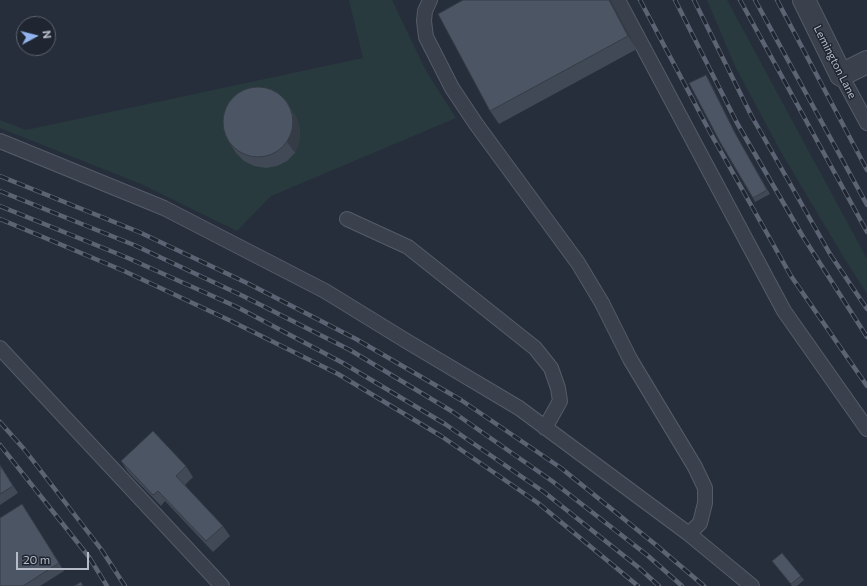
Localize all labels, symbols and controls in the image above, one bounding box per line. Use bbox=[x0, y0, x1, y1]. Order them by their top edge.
north arrow bbox=[16, 16, 56, 56]
street label: Lemington Lane bbox=[811, 23, 859, 101]
text: N bbox=[40, 30, 54, 39]
scale bar bbox=[18, 544, 91, 570]
text: 20 m bbox=[23, 552, 50, 566]

